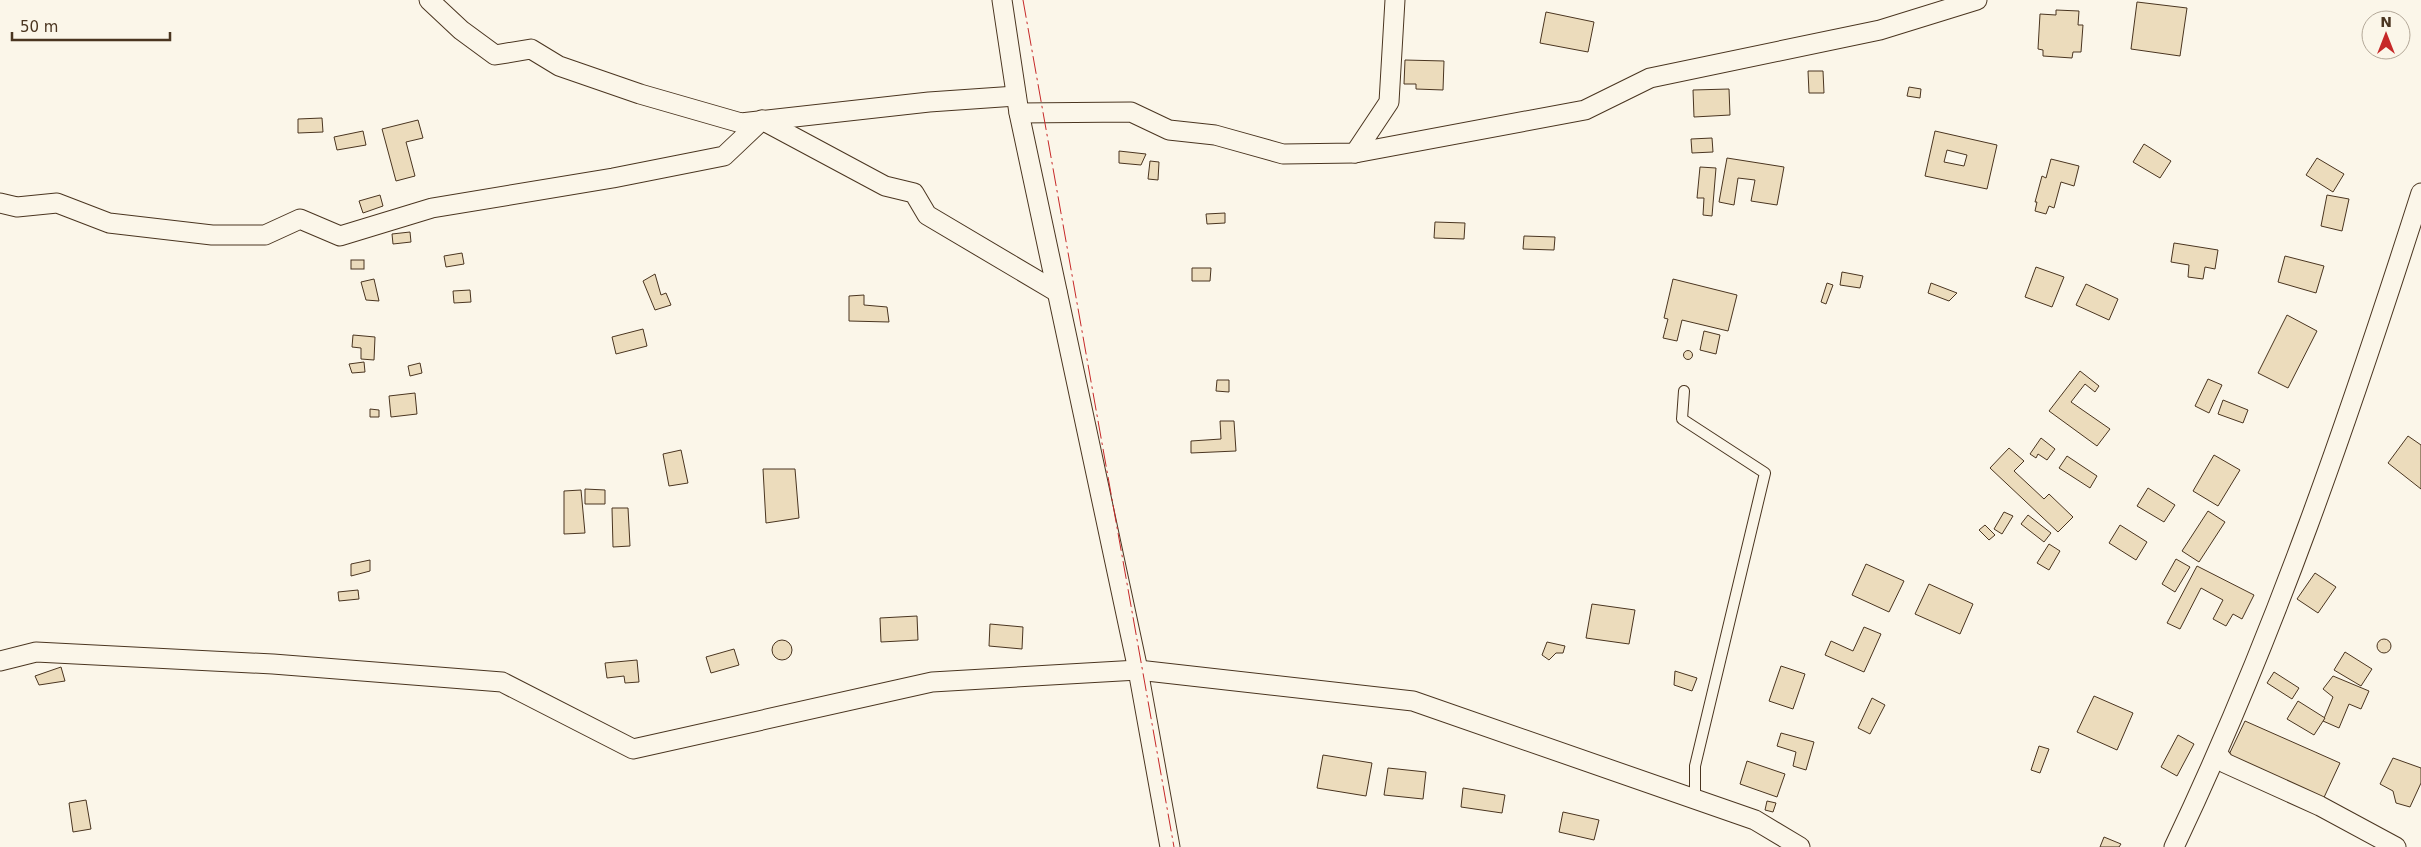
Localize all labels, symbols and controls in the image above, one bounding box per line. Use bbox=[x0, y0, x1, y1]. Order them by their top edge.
scale bar bbox=[12, 10, 170, 42]
north arrow bbox=[2361, 10, 2411, 60]
text: N bbox=[2380, 14, 2392, 30]
text: 50 m bbox=[20, 18, 58, 36]

